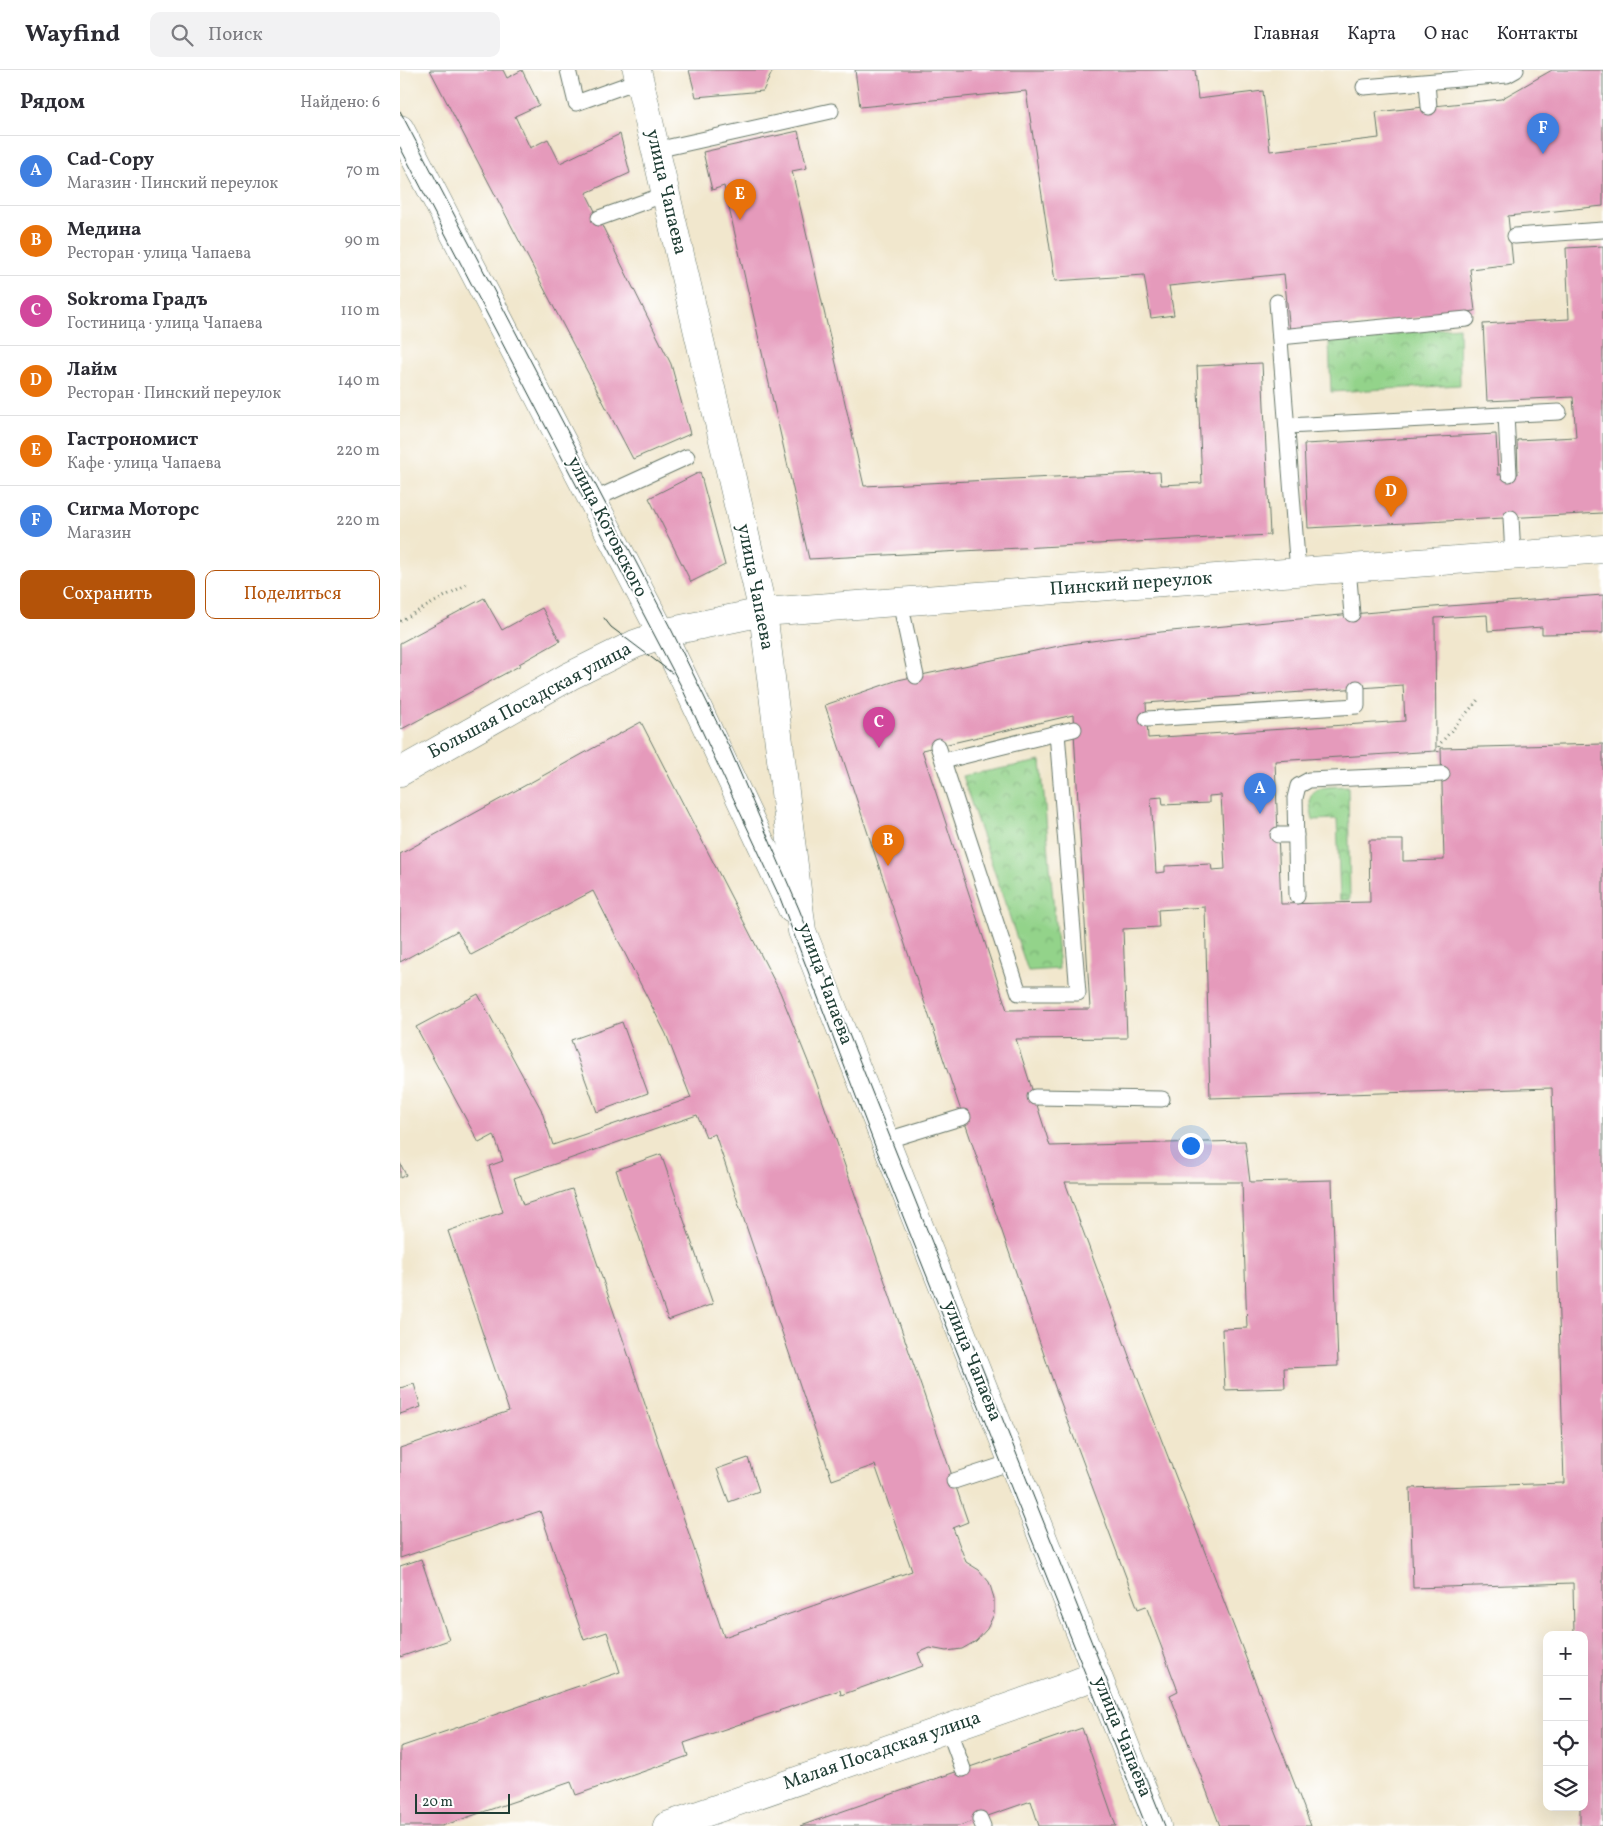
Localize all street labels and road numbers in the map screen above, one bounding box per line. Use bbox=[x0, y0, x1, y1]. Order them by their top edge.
street label: улица Чапаева bbox=[639, 127, 693, 257]
street label: улица Котовского bbox=[560, 452, 654, 602]
street label: улица Чапаева bbox=[730, 522, 780, 652]
street label: Пинский переулок bbox=[1049, 565, 1213, 603]
street label: Большая Посадская улица bbox=[424, 636, 636, 766]
street label: улица Чапаева bbox=[791, 919, 859, 1049]
street label: улица Чапаева bbox=[936, 1297, 1008, 1425]
street label: улица Чапаева bbox=[1086, 1673, 1158, 1801]
street label: Малая Посадская улица bbox=[780, 1705, 984, 1797]

